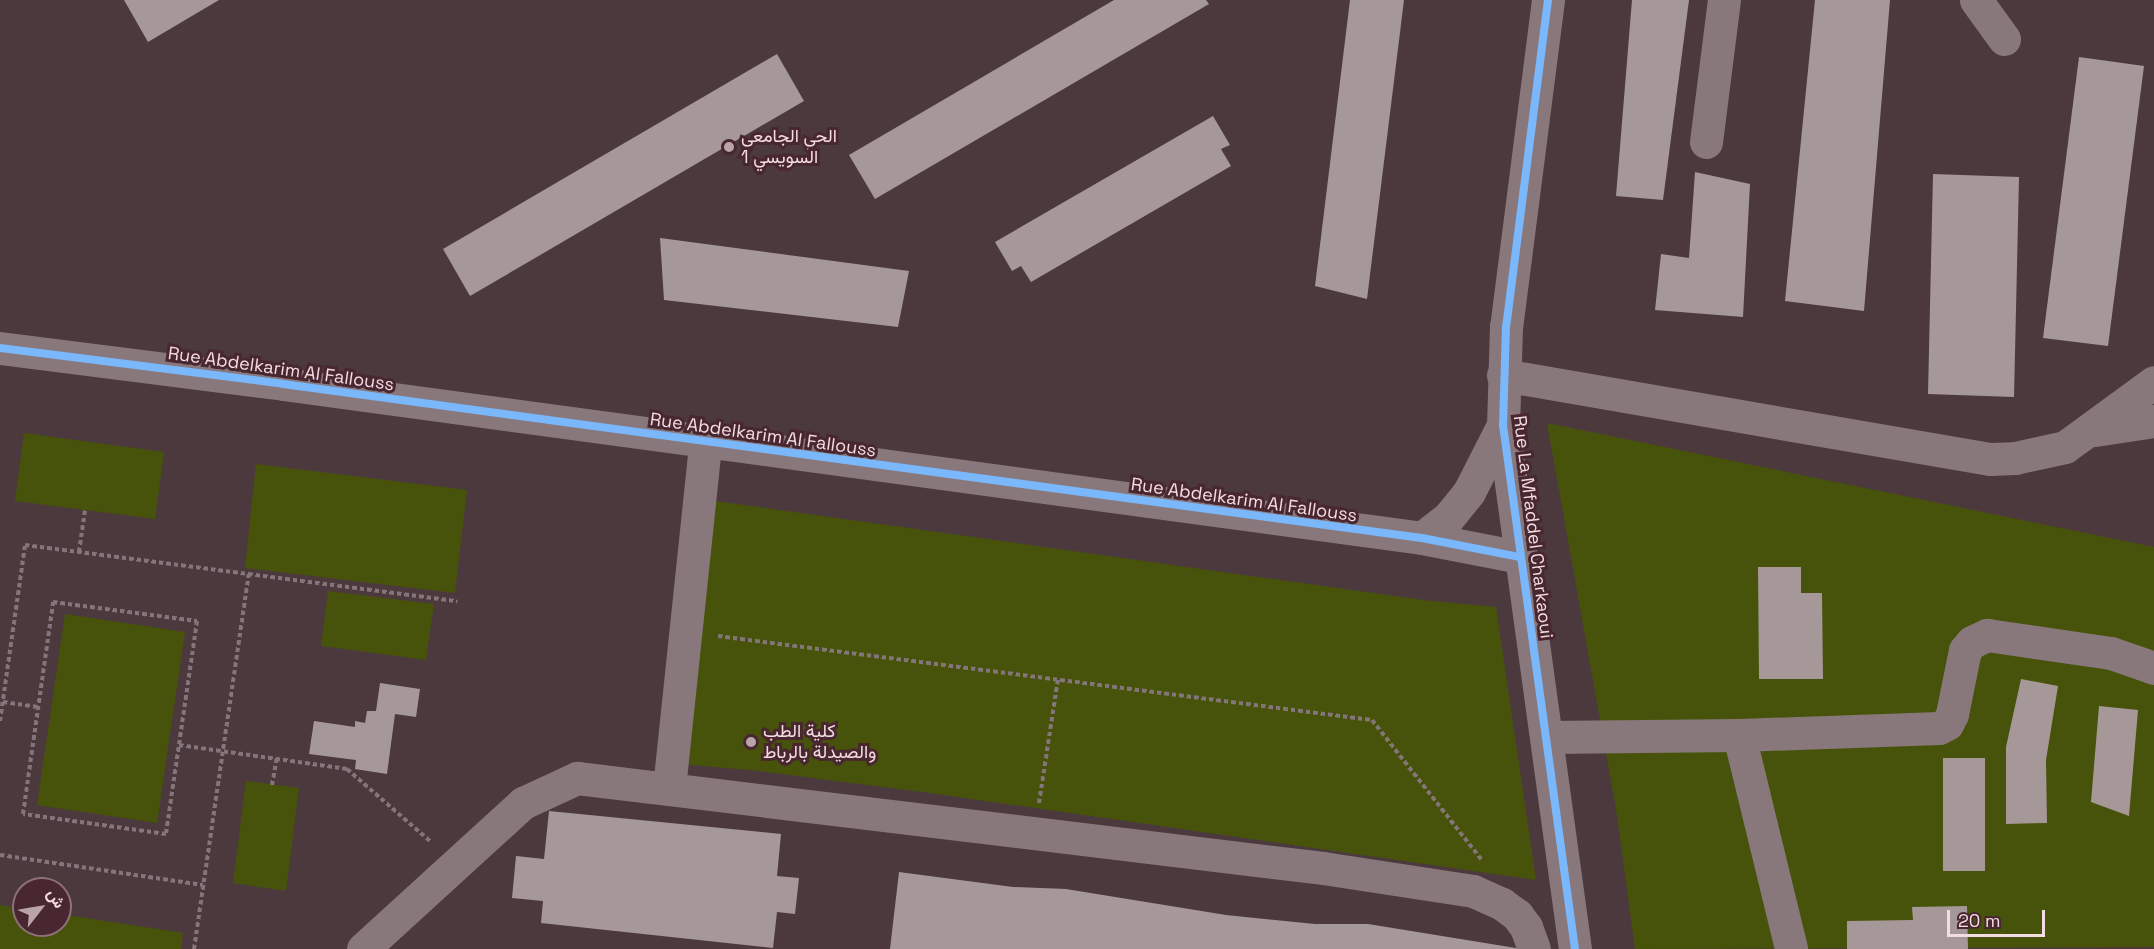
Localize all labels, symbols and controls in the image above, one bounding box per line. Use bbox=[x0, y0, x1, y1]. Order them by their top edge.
place label: الحي الجامعي السويسي 1 bbox=[741, 126, 837, 168]
marker: الحي الجامعي السويسي 1 bbox=[722, 140, 736, 154]
street label: Rue Abdelkarim Al Fallouss bbox=[166, 342, 396, 396]
street label: Rue Abdelkarim Al Fallouss bbox=[648, 408, 878, 462]
street label: Rue La Mfaddel Charkaoui bbox=[1509, 414, 1557, 640]
street label: Rue Abdelkarim Al Fallouss bbox=[1129, 473, 1359, 527]
place label: كلية الطب والصيدلة بالرباط bbox=[763, 721, 876, 764]
marker: كلية الطب والصيدلة بالرباط bbox=[744, 735, 758, 749]
north arrow bbox=[12, 877, 72, 937]
text: ش bbox=[42, 885, 70, 912]
scale bar bbox=[1950, 898, 2048, 936]
text: 20 m bbox=[1958, 909, 2001, 932]

